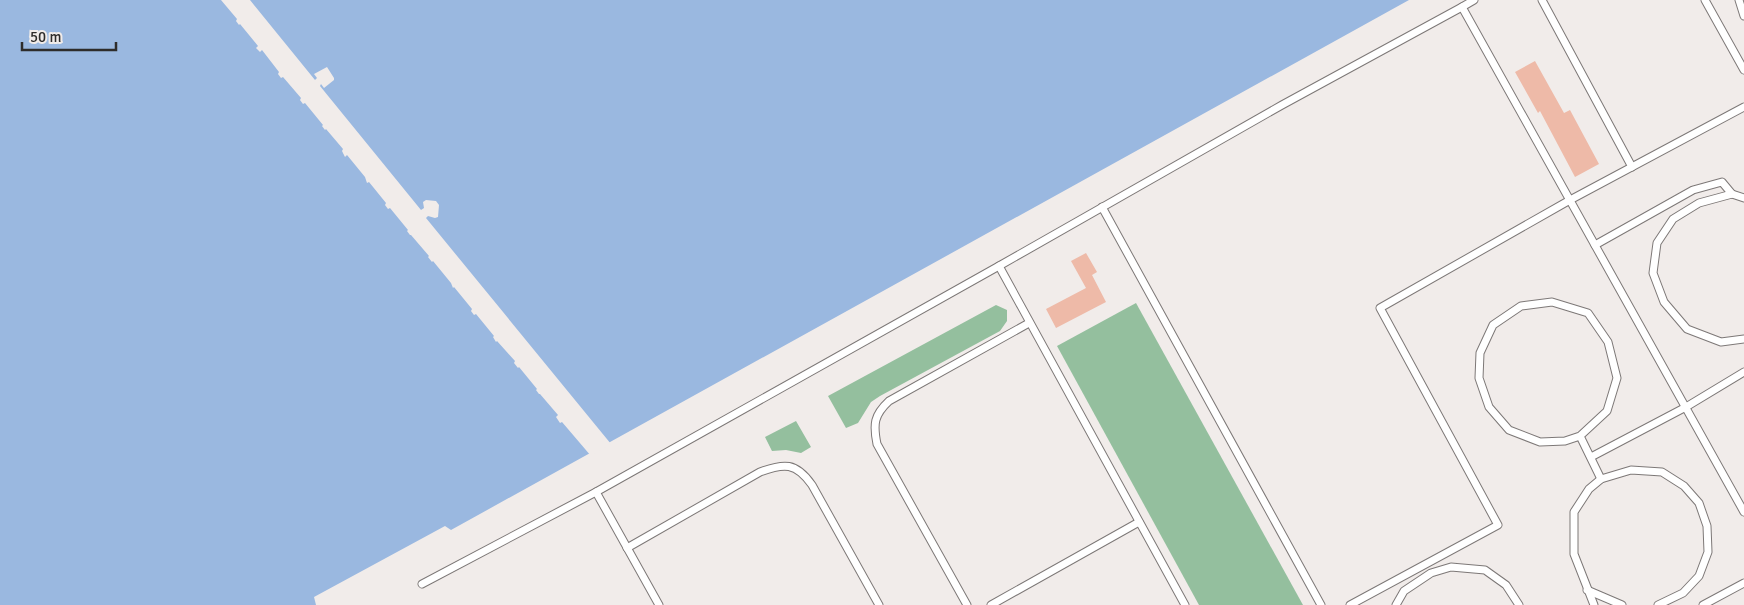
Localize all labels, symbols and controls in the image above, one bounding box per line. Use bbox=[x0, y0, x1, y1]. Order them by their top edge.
scale bar bbox=[22, 20, 116, 52]
text: 50 m bbox=[30, 28, 61, 46]

